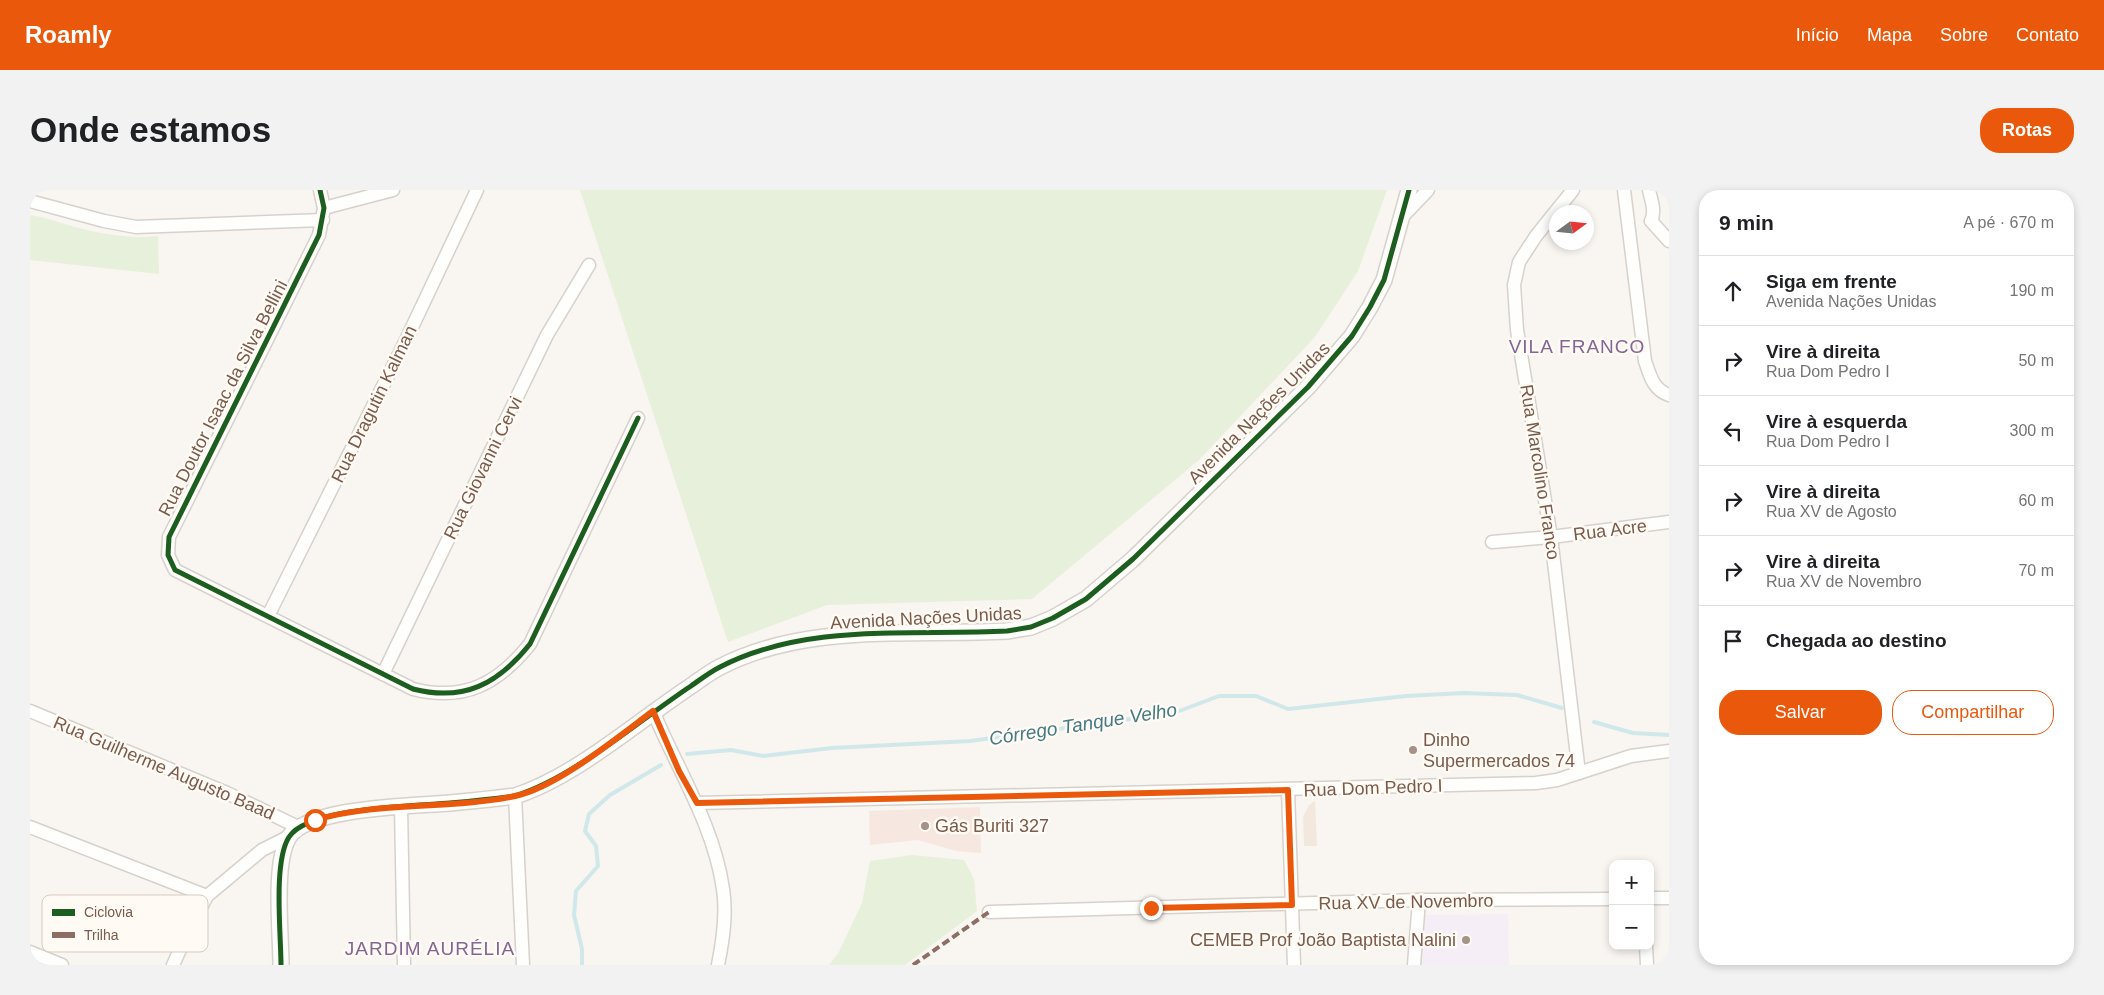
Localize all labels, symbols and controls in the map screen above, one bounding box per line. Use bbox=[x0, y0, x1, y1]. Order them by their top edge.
text: Roamly bbox=[25, 21, 112, 48]
text: Início bbox=[1796, 25, 1839, 45]
text: Mapa bbox=[1867, 25, 1912, 45]
text: Sobre bbox=[1940, 25, 1988, 45]
text: Contato bbox=[2016, 25, 2079, 45]
button: Rotas bbox=[1980, 108, 2074, 153]
text: Onde estamos bbox=[30, 110, 271, 149]
north arrow bbox=[1549, 205, 1594, 250]
text: 9 min bbox=[1719, 211, 1774, 234]
text: A pé · 670 m bbox=[1963, 214, 2054, 231]
text: Siga em frente bbox=[1766, 271, 1897, 292]
street label: Rua Doutor Isaac da Silva Bellini bbox=[155, 277, 291, 519]
icon: ahead bbox=[1719, 277, 1747, 305]
text: 190 m bbox=[2010, 282, 2054, 299]
text: Avenida Nações Unidas bbox=[1766, 293, 1936, 310]
street label: Rua Dragutin Kalman bbox=[327, 322, 421, 486]
district label: VILA FRANCO bbox=[1509, 336, 1645, 357]
street label: Avenida Nações Unidas bbox=[1184, 338, 1334, 488]
text: Vire à direita bbox=[1766, 341, 1880, 362]
icon: right bbox=[1719, 347, 1747, 375]
text: 50 m bbox=[2018, 352, 2054, 369]
text: Rua Dom Pedro I bbox=[1766, 363, 1890, 380]
street label: Rua Marcolino Franco bbox=[1516, 383, 1564, 561]
street label: Rua Giovanni Cervi bbox=[440, 393, 526, 543]
text: Vire à esquerda bbox=[1766, 411, 1907, 432]
icon: left bbox=[1719, 417, 1747, 445]
text: 300 m bbox=[2010, 422, 2054, 439]
text: Rua Dom Pedro I bbox=[1766, 433, 1890, 450]
text: Vire à direita bbox=[1766, 481, 1880, 502]
icon: right bbox=[1719, 487, 1747, 515]
text: 60 m bbox=[2018, 492, 2054, 509]
text: Rua XV de Agosto bbox=[1766, 503, 1897, 520]
street label: Rua Acre bbox=[1572, 516, 1648, 544]
text: Vire à direita bbox=[1766, 551, 1880, 572]
icon: right bbox=[1719, 557, 1747, 585]
text: 70 m bbox=[2018, 562, 2054, 579]
text: Rua XV de Novembro bbox=[1766, 573, 1922, 590]
street label: Avenida Nações Unidas bbox=[830, 603, 1022, 633]
icon: arrive bbox=[1719, 627, 1747, 655]
text: Chegada ao destino bbox=[1766, 630, 1947, 651]
button: Salvar bbox=[1719, 690, 1882, 735]
button: Compartilhar bbox=[1892, 690, 2054, 735]
water label: Córrego Tanque Velho bbox=[988, 699, 1178, 749]
street label: Rua Guilherme Augusto Baad bbox=[50, 712, 278, 824]
place label: Dinho Supermercados 74 bbox=[1423, 730, 1575, 771]
marker: Dinho Supermercados 74 bbox=[1407, 744, 1419, 756]
street label: Rua Dom Pedro I bbox=[1303, 776, 1443, 800]
route start bbox=[304, 809, 327, 832]
place label: Gás Buriti 327 bbox=[935, 816, 1049, 836]
marker: Gás Buriti 327 bbox=[919, 820, 931, 832]
map controls bbox=[1609, 860, 1654, 950]
button: + bbox=[1609, 860, 1654, 905]
street label: Rua XV de Novembro bbox=[1318, 890, 1494, 914]
legend bbox=[42, 895, 208, 952]
route end bbox=[1140, 897, 1163, 920]
text: Ciclovia bbox=[84, 904, 133, 920]
button: − bbox=[1609, 905, 1654, 950]
text: Trilha bbox=[84, 927, 119, 943]
place label: CEMEB Prof João Baptista Nalini bbox=[1190, 930, 1456, 950]
marker: CEMEB Prof João Baptista Nalini bbox=[1460, 934, 1472, 946]
district label: JARDIM AURÉLIA bbox=[345, 938, 515, 959]

